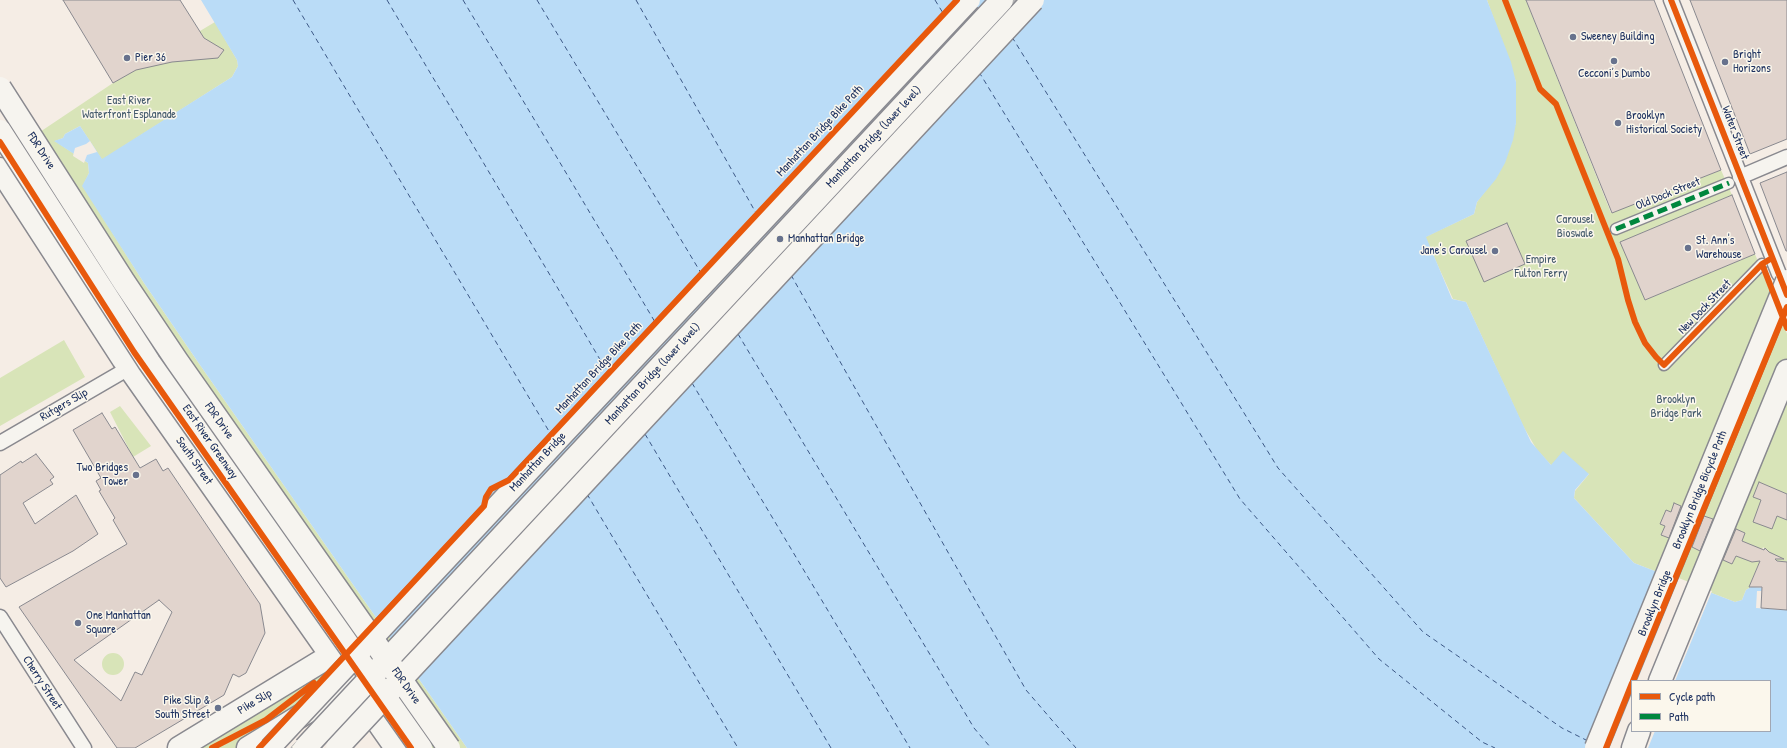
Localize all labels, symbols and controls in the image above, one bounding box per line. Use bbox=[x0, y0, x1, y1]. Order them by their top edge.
place label: Sweeney Building bbox=[1581, 30, 1655, 44]
marker: Sweeney Building bbox=[1568, 32, 1578, 42]
place label: Bright Horizons bbox=[1733, 48, 1771, 76]
place label: Pier 36 bbox=[135, 51, 166, 65]
marker: Pier 36 bbox=[122, 53, 132, 63]
marker: Cecconi’s Dumbo bbox=[1609, 56, 1619, 66]
marker: Bright Horizons bbox=[1720, 57, 1730, 67]
place label: Cecconi’s Dumbo bbox=[1578, 67, 1650, 81]
street label: Manhattan Bridge Bike Path bbox=[774, 82, 866, 180]
street label: Manhattan Bridge (lower level) bbox=[823, 83, 925, 191]
park label: East River Waterfront Esplanade bbox=[82, 94, 176, 122]
street label: Water Street bbox=[1718, 104, 1752, 162]
place label: Brooklyn Historical Society bbox=[1626, 109, 1702, 137]
marker: Brooklyn Historical Society bbox=[1613, 118, 1623, 128]
street label: FDR Drive bbox=[24, 130, 58, 172]
street label: Old Dock Street bbox=[1634, 175, 1702, 213]
park label: Carousel Bioswale bbox=[1556, 213, 1594, 241]
place label: Manhattan Bridge bbox=[788, 232, 864, 246]
marker: Manhattan Bridge bbox=[775, 234, 785, 244]
place label: St. Ann's Warehouse bbox=[1696, 234, 1742, 262]
marker: St. Ann's Warehouse bbox=[1683, 243, 1693, 253]
place label: Jane's Carousel bbox=[1420, 244, 1487, 258]
marker: Jane's Carousel bbox=[1490, 246, 1500, 256]
park label: Empire Fulton Ferry bbox=[1514, 253, 1568, 281]
street label: New Dock Street bbox=[1675, 277, 1735, 337]
street label: Manhattan Bridge Bike Path bbox=[553, 319, 645, 417]
street label: Manhattan Bridge (lower level) bbox=[602, 320, 704, 428]
street label: Rutgers Slip bbox=[37, 386, 91, 424]
park label: Brooklyn Bridge Park bbox=[1650, 393, 1702, 421]
street label: FDR Drive bbox=[201, 400, 237, 442]
street label: East River Greenway bbox=[179, 402, 241, 482]
street label: Manhattan Bridge bbox=[507, 429, 569, 495]
street label: Brooklyn Bridge Bicycle Path bbox=[1670, 429, 1730, 551]
street label: South Street bbox=[172, 434, 216, 488]
place label: Two Bridges Tower bbox=[76, 461, 128, 489]
marker: Two Bridges Tower bbox=[131, 470, 141, 480]
street label: Brooklyn Bridge bbox=[1635, 568, 1675, 638]
place label: One Manhattan Square bbox=[86, 609, 151, 637]
marker: One Manhattan Square bbox=[73, 618, 83, 628]
street label: Cherry Street bbox=[19, 653, 65, 713]
street label: FDR Drive bbox=[388, 665, 424, 707]
legend bbox=[1631, 680, 1771, 732]
street label: Pike Slip bbox=[235, 686, 275, 718]
text: Cycle path bbox=[1669, 688, 1715, 705]
place label: Pike Slip & South Street bbox=[155, 694, 210, 722]
marker: Pike Slip & South Street bbox=[213, 703, 223, 713]
text: Path bbox=[1669, 708, 1689, 725]

